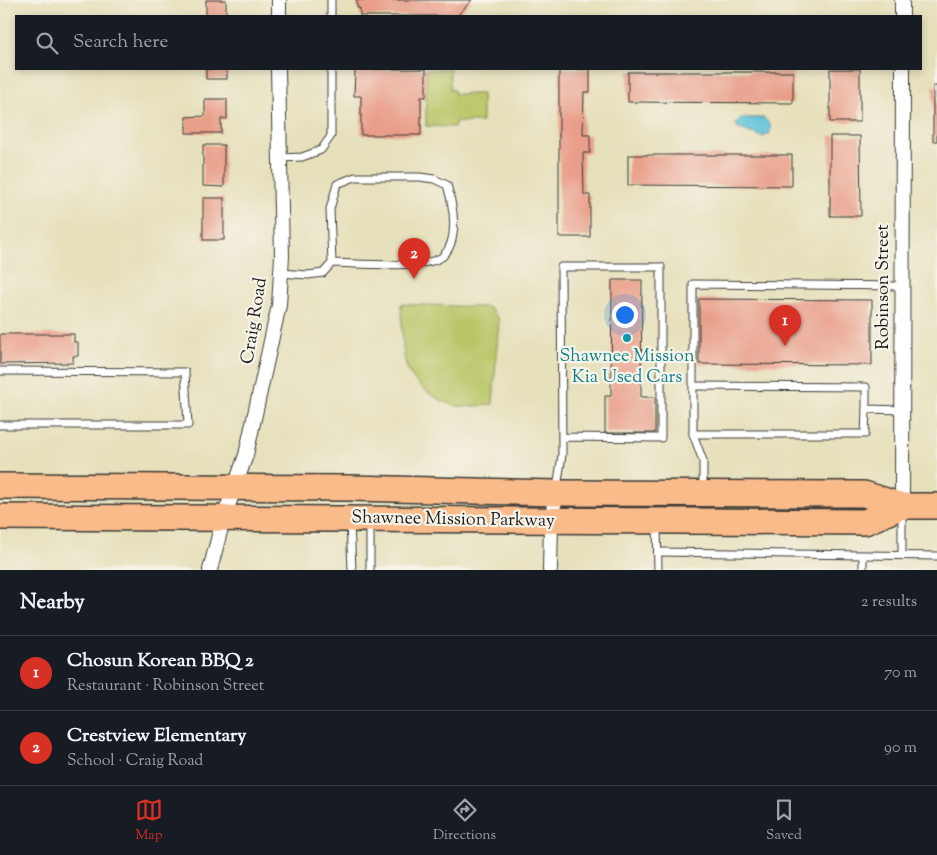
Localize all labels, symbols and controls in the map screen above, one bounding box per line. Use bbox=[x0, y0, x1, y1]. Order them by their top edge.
search box bbox=[15, 15, 922, 70]
icon: search bbox=[33, 29, 61, 57]
text: Search here bbox=[73, 29, 168, 56]
street label: Robinson Street bbox=[871, 224, 897, 350]
pin: 2 bbox=[398, 238, 430, 279]
street label: Craig Road bbox=[235, 276, 275, 366]
your location bbox=[612, 302, 638, 328]
pin: 1 bbox=[769, 305, 801, 346]
marker: Shawnee Mission Kia Used Cars bbox=[621, 332, 633, 344]
place label: Shawnee Mission Kia Used Cars bbox=[559, 344, 695, 391]
street label: Shawnee Mission Parkway bbox=[351, 505, 555, 535]
text: Nearby bbox=[20, 588, 85, 618]
text: 2 results bbox=[861, 591, 917, 614]
text: Chosun Korean BBQ 2 bbox=[67, 648, 254, 675]
text: 1 bbox=[33, 662, 39, 685]
text: 70 m bbox=[884, 662, 917, 685]
text: Restaurant · Robinson Street bbox=[67, 675, 264, 698]
text: Crestview Elementary bbox=[67, 723, 247, 750]
text: 2 bbox=[32, 737, 40, 760]
text: 90 m bbox=[884, 737, 917, 760]
text: School · Craig Road bbox=[67, 750, 203, 773]
tab: Map bbox=[135, 796, 163, 846]
tab: Directions bbox=[433, 796, 496, 846]
tab: Saved bbox=[766, 796, 802, 846]

